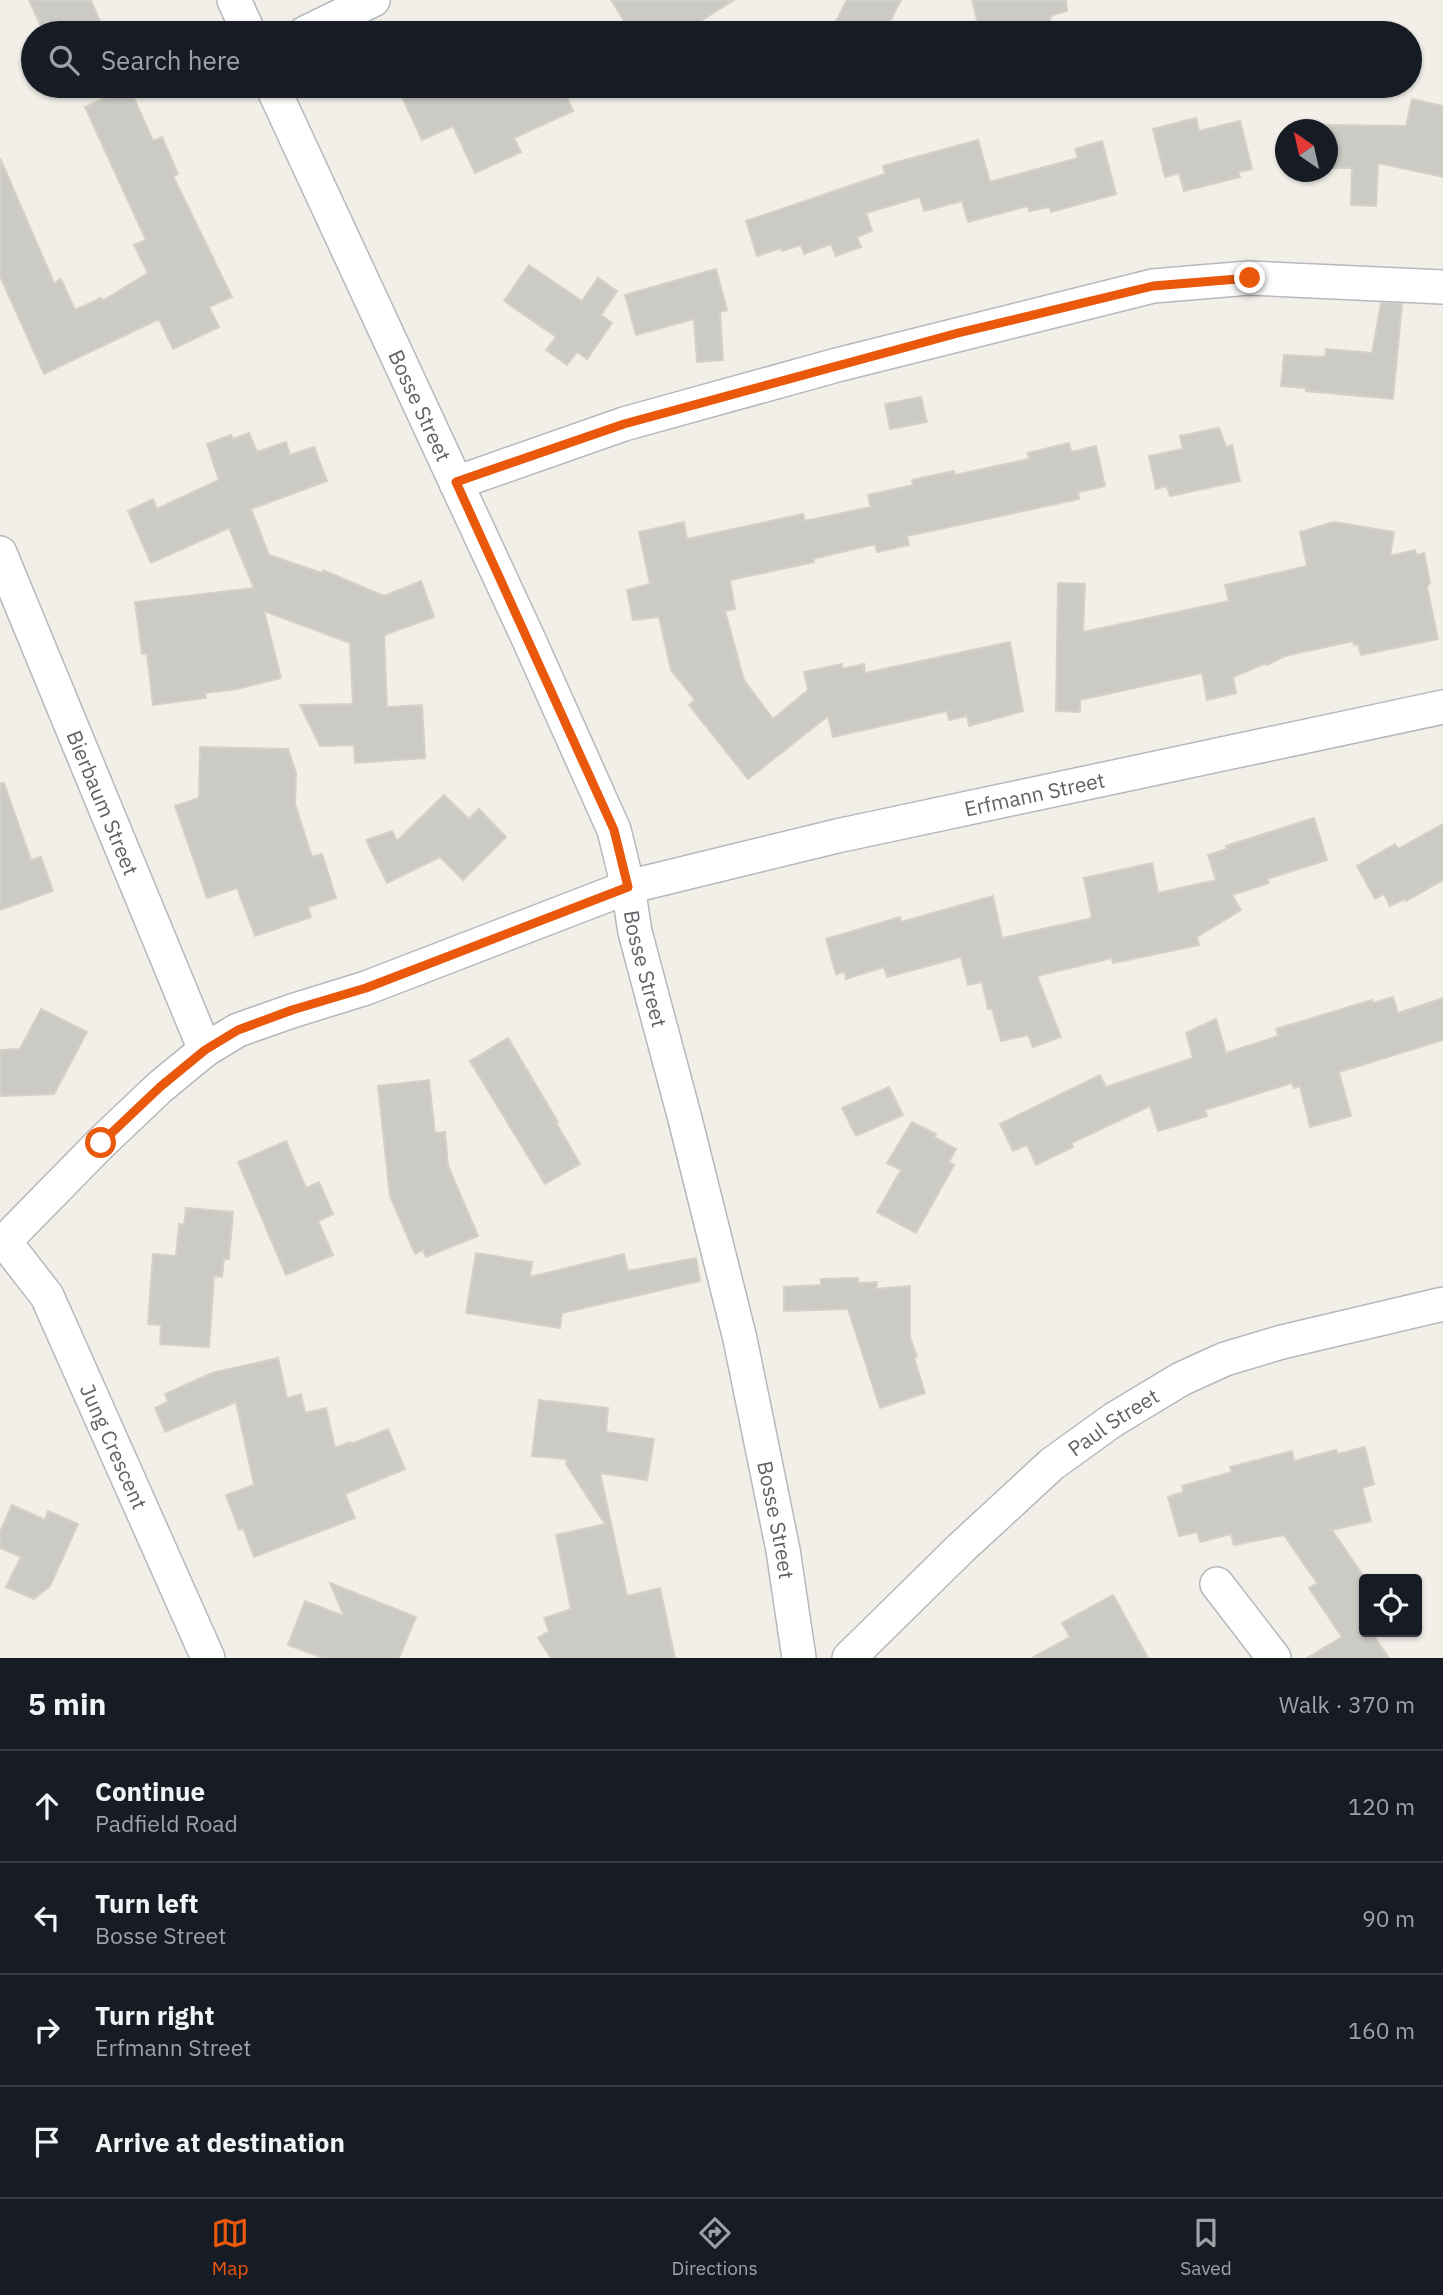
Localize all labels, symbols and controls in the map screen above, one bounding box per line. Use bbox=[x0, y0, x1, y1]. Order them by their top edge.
search box bbox=[21, 21, 1422, 98]
icon: search bbox=[45, 41, 83, 79]
text: Search here bbox=[101, 43, 240, 77]
north arrow bbox=[1275, 119, 1338, 182]
route end bbox=[1234, 262, 1265, 293]
street label: Bosse Street bbox=[382, 345, 458, 466]
street label: Bierbaum Street bbox=[61, 726, 145, 879]
street label: Erfmann Street bbox=[962, 765, 1107, 823]
street label: Bosse Street bbox=[618, 908, 674, 1030]
route start bbox=[85, 1127, 116, 1158]
street label: Jung Crescent bbox=[74, 1379, 154, 1513]
street label: Paul Street bbox=[1062, 1382, 1164, 1462]
street label: Bosse Street bbox=[751, 1458, 801, 1581]
map controls bbox=[1359, 1574, 1422, 1637]
button: locate bbox=[1359, 1574, 1422, 1637]
text: 5 min bbox=[28, 1684, 106, 1723]
text: Walk · 370 m bbox=[1279, 1689, 1415, 1719]
text: Continue bbox=[95, 1774, 205, 1808]
icon: ahead bbox=[28, 1787, 66, 1825]
text: 120 m bbox=[1348, 1791, 1415, 1821]
text: Padfield Road bbox=[95, 1808, 238, 1838]
text: Turn left bbox=[95, 1886, 198, 1920]
icon: left bbox=[28, 1899, 66, 1937]
text: 90 m bbox=[1362, 1903, 1415, 1933]
text: Bosse Street bbox=[95, 1920, 226, 1950]
text: Turn right bbox=[95, 1998, 214, 2032]
icon: right bbox=[28, 2011, 66, 2049]
text: 160 m bbox=[1348, 2015, 1415, 2045]
text: Erfmann Street bbox=[95, 2032, 251, 2062]
icon: arrive bbox=[28, 2123, 66, 2161]
text: Arrive at destination bbox=[95, 2125, 345, 2159]
tab: Map bbox=[211, 2214, 249, 2280]
tab: Directions bbox=[671, 2214, 758, 2280]
tab: Saved bbox=[1180, 2214, 1232, 2280]

